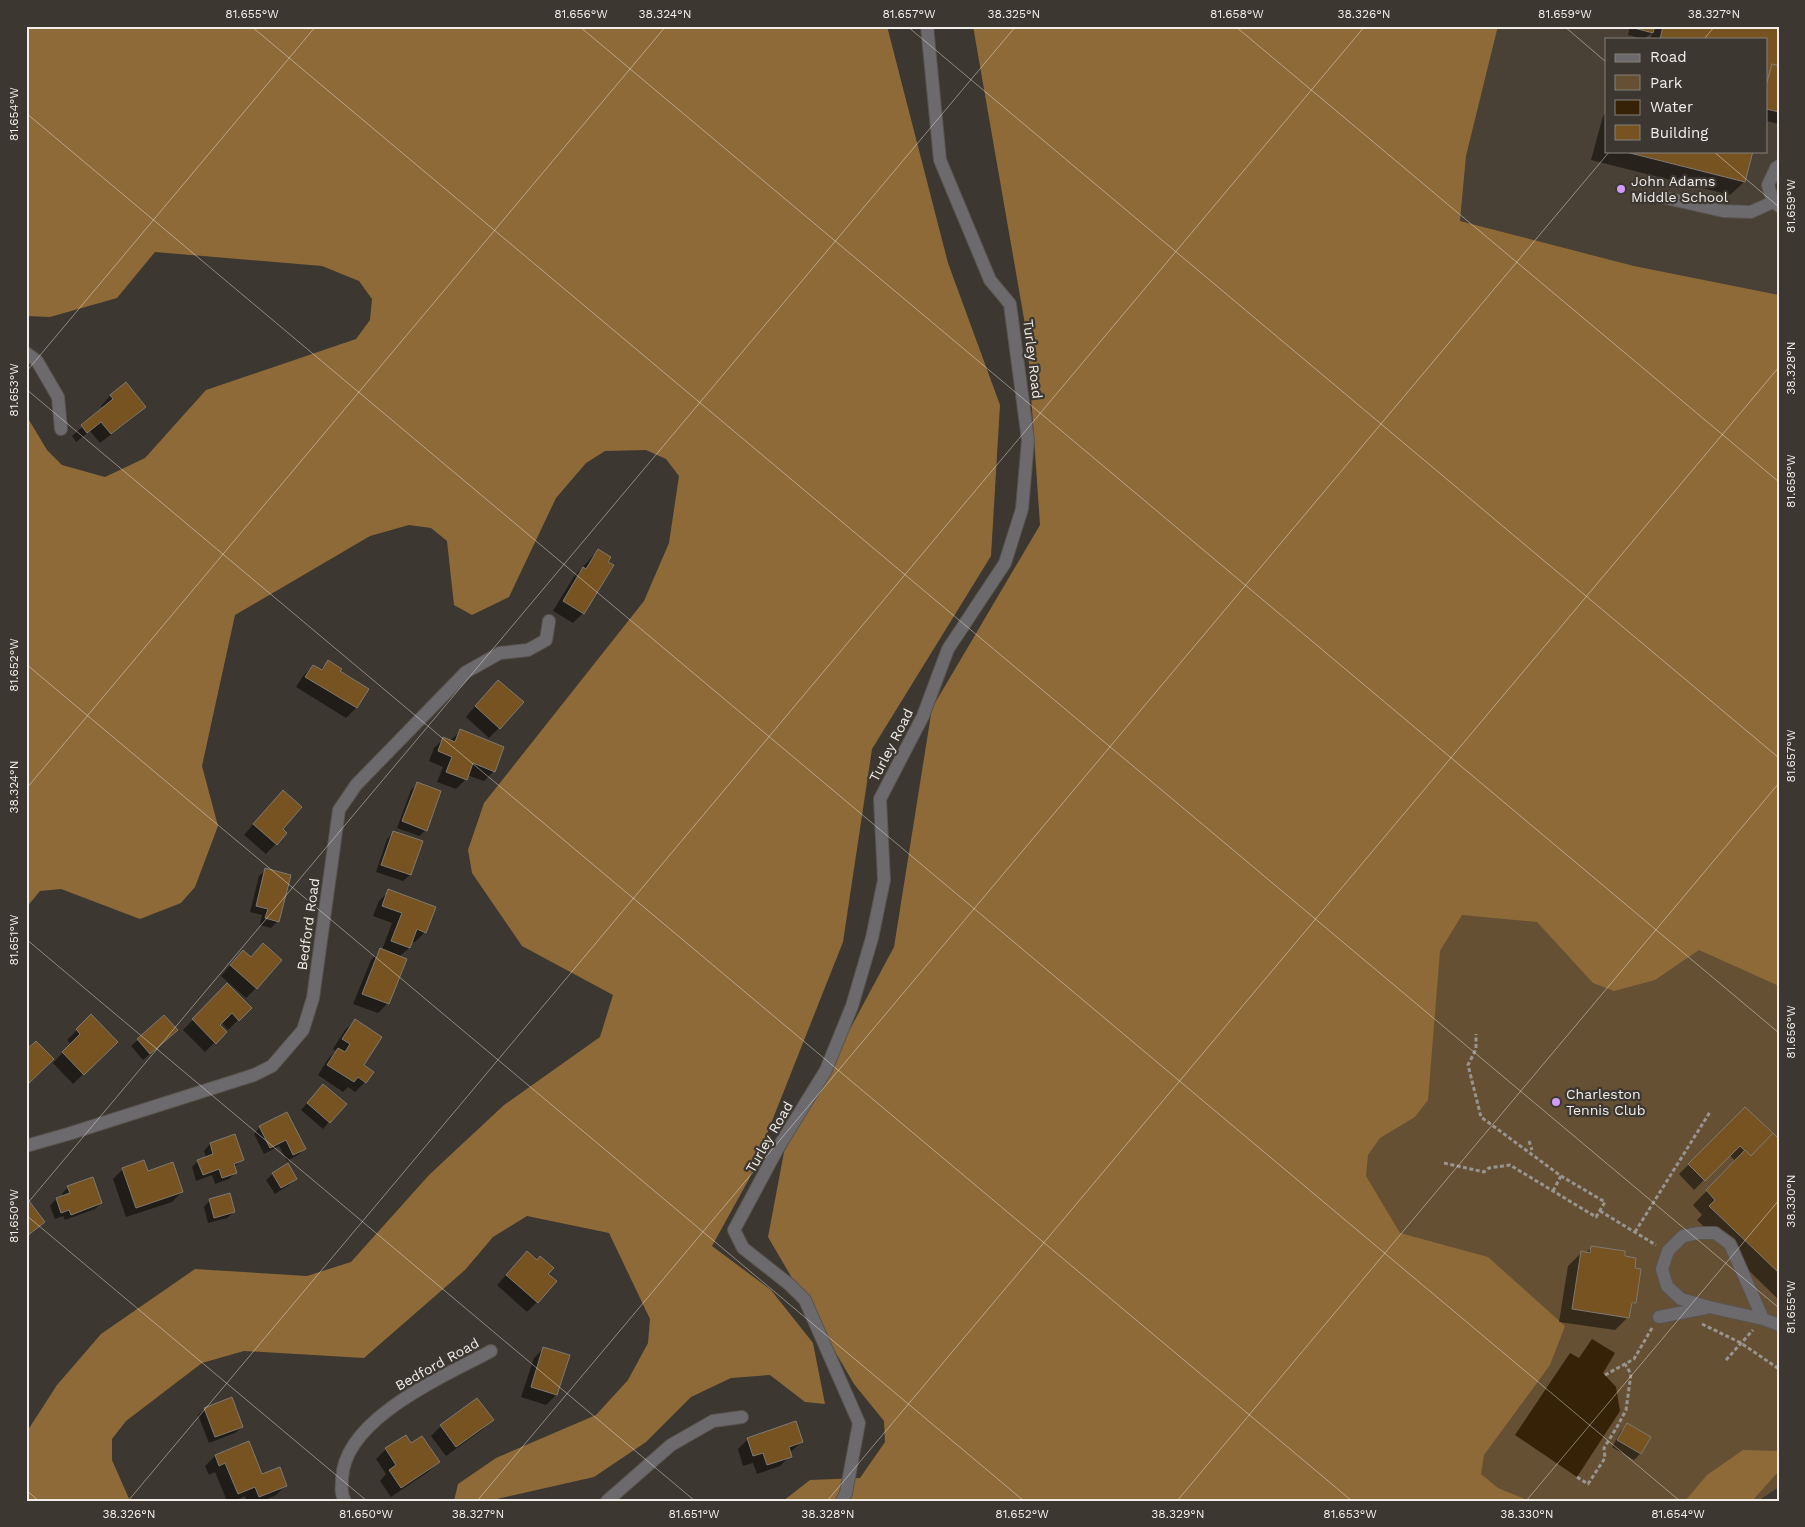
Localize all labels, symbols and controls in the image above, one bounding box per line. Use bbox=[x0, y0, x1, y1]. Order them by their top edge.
text: 81.655°W bbox=[225, 7, 279, 21]
text: 81.656°W bbox=[554, 7, 608, 21]
text: 38.324°N bbox=[639, 7, 691, 21]
text: 81.657°W bbox=[882, 7, 936, 21]
text: 38.325°N bbox=[988, 7, 1040, 21]
text: 81.658°W bbox=[1210, 7, 1264, 21]
text: 38.326°N bbox=[1337, 7, 1391, 21]
text: 81.659°W bbox=[1538, 7, 1592, 21]
text: 38.327°N bbox=[1688, 7, 1740, 21]
legend bbox=[1605, 38, 1768, 152]
text: Road bbox=[1650, 48, 1687, 66]
text: Park bbox=[1650, 74, 1683, 92]
text: 81.654°W bbox=[7, 87, 21, 141]
text: Water bbox=[1650, 98, 1693, 116]
text: Building bbox=[1650, 124, 1708, 142]
place label: John Adams Middle School bbox=[1631, 173, 1729, 205]
text: 81.659°W bbox=[1784, 179, 1798, 233]
marker: John Adams Middle School bbox=[1615, 183, 1627, 195]
street label: Turley Road bbox=[1020, 318, 1046, 400]
text: 38.328°N bbox=[1784, 341, 1798, 395]
text: 81.653°W bbox=[7, 363, 21, 417]
text: 81.658°W bbox=[1784, 454, 1798, 508]
text: 81.652°W bbox=[7, 638, 21, 692]
street label: Turley Road bbox=[866, 706, 916, 784]
text: 81.657°W bbox=[1784, 729, 1798, 783]
text: 38.324°N bbox=[7, 761, 21, 813]
street label: Bedford Road bbox=[294, 877, 322, 971]
text: 81.651°W bbox=[7, 914, 21, 966]
text: 81.656°W bbox=[1784, 1005, 1798, 1059]
place label: Charleston Tennis Club bbox=[1566, 1086, 1646, 1118]
marker: Charleston Tennis Club bbox=[1550, 1096, 1562, 1108]
street label: Turley Road bbox=[742, 1098, 796, 1176]
text: 38.330°N bbox=[1784, 1174, 1798, 1228]
text: 81.650°W bbox=[7, 1189, 21, 1243]
text: 81.655°W bbox=[1784, 1280, 1798, 1334]
street label: Bedford Road bbox=[392, 1334, 482, 1394]
text: 38.326°N bbox=[102, 1507, 156, 1521]
text: 81.650°W bbox=[339, 1507, 393, 1521]
text: 38.327°N bbox=[452, 1507, 504, 1521]
text: 81.651°W bbox=[668, 1507, 720, 1521]
text: 38.328°N bbox=[801, 1507, 855, 1521]
text: 81.652°W bbox=[995, 1507, 1049, 1521]
text: 38.329°N bbox=[1151, 1507, 1205, 1521]
text: 81.653°W bbox=[1323, 1507, 1377, 1521]
text: 38.330°N bbox=[1500, 1507, 1554, 1521]
text: 81.654°W bbox=[1651, 1507, 1705, 1521]

